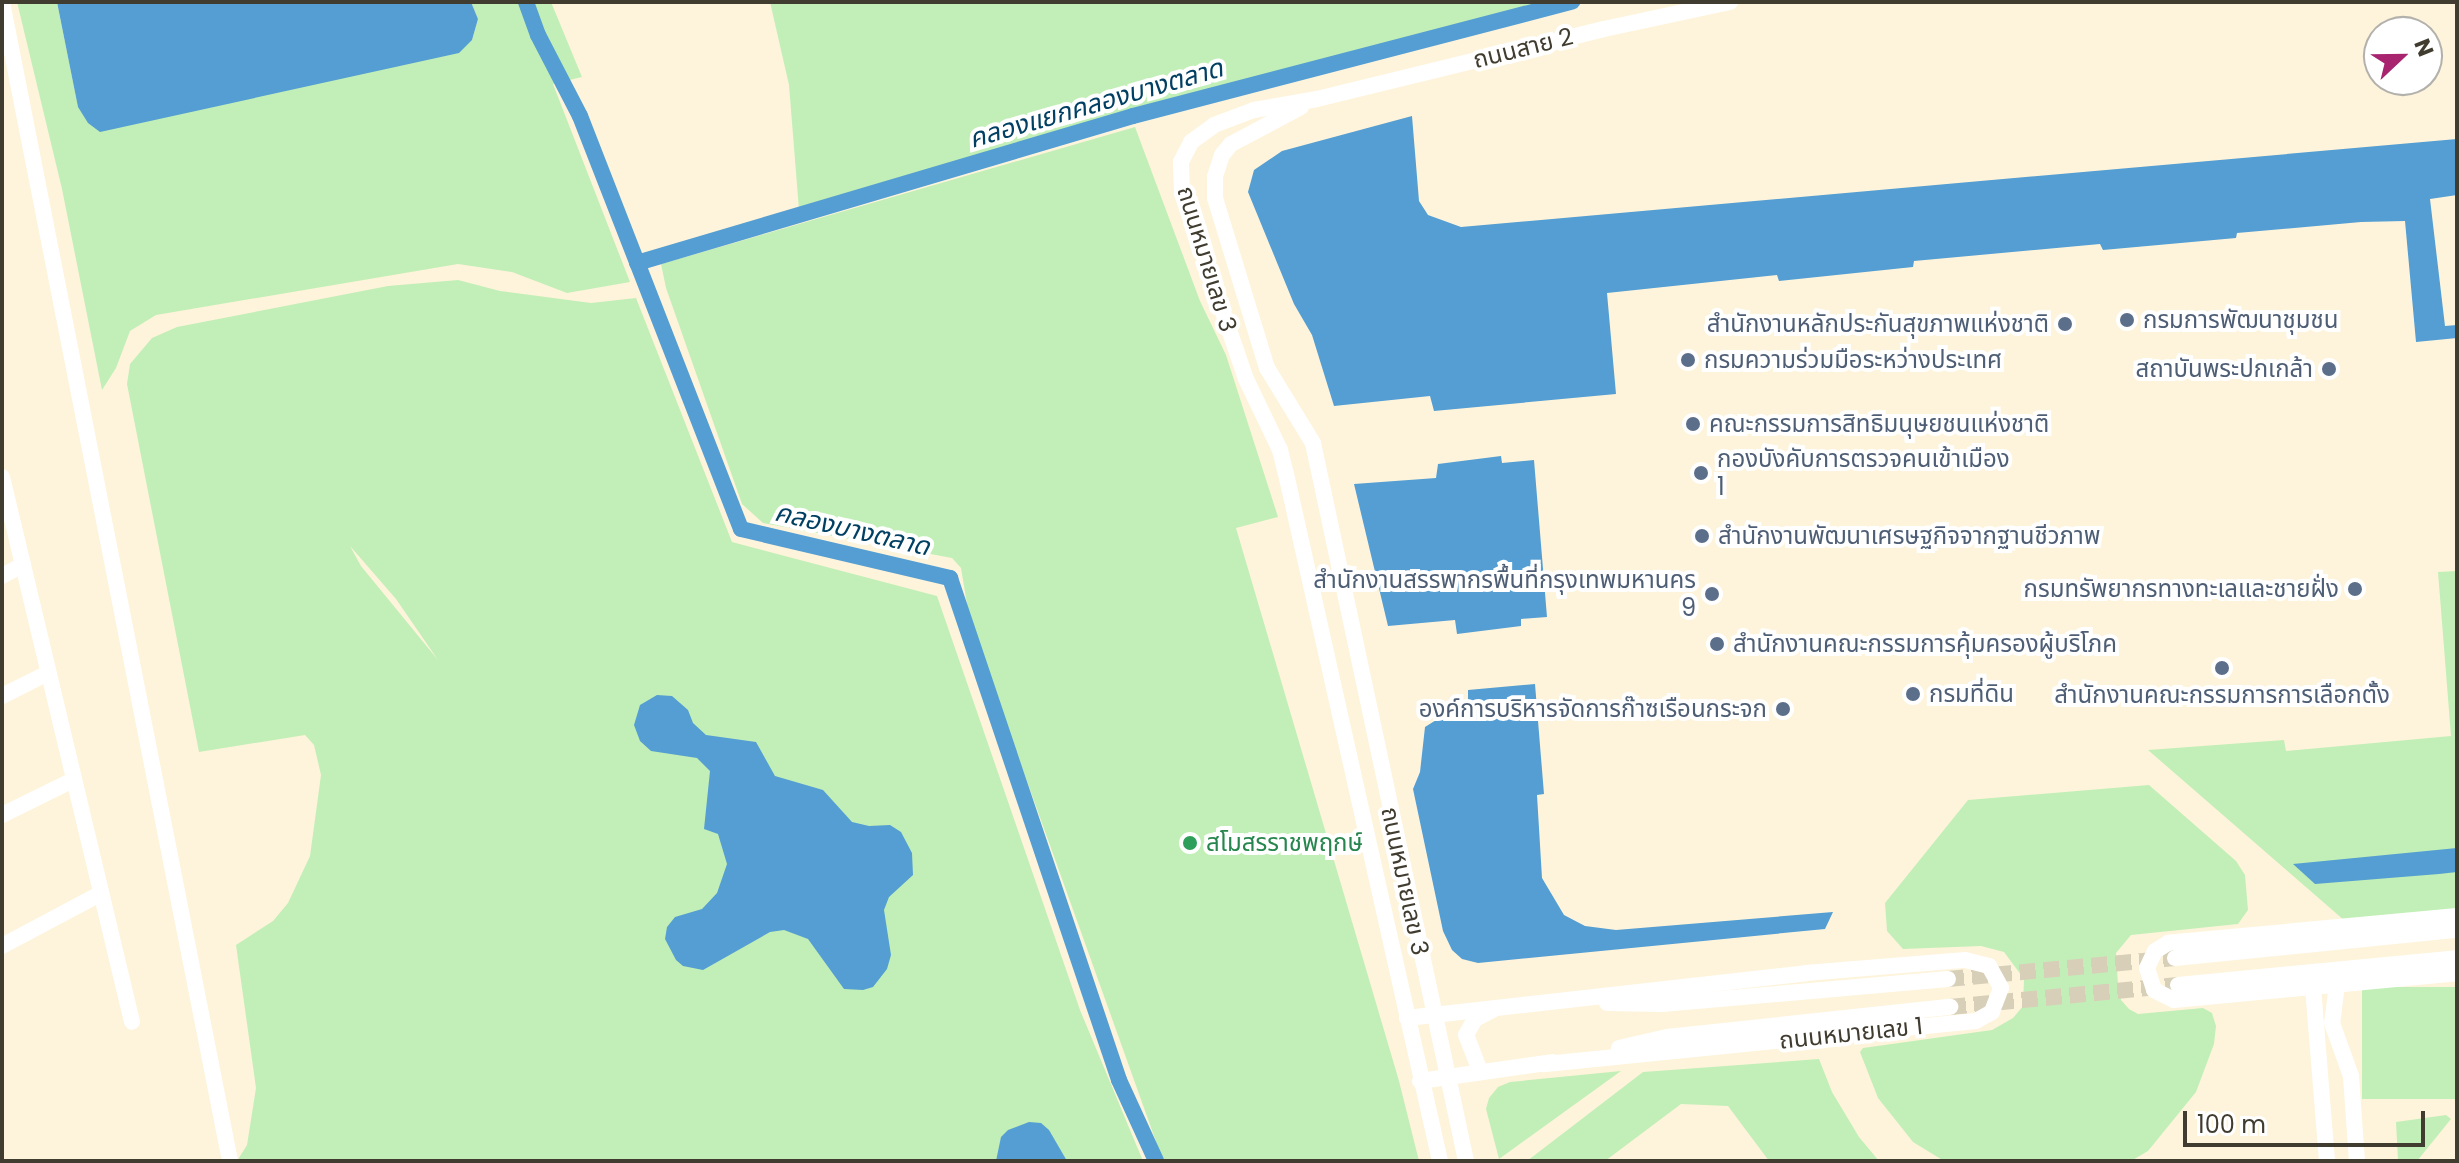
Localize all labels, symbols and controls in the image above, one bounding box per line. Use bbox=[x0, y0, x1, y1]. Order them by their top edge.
north arrow bbox=[2363, 16, 2443, 96]
street label: ถนนสาย 2 bbox=[1470, 22, 1576, 74]
text: N bbox=[2406, 34, 2441, 61]
water label: คลองแยกคลองบางตลาด bbox=[965, 53, 1227, 155]
street label: ถนนหมายเลข 3 bbox=[1171, 183, 1243, 335]
place label: กรมการพัฒนาชุมชน bbox=[2143, 306, 2338, 334]
place label: สำนักงานหลักประกันสุขภาพแห่งชาติ bbox=[1707, 310, 2049, 338]
marker: กรมการพัฒนาชุมชน bbox=[2118, 311, 2136, 329]
marker: สำนักงานหลักประกันสุขภาพแห่งชาติ bbox=[2056, 315, 2074, 333]
place label: กรมความร่วมมือระหว่างประเทศ bbox=[1704, 346, 2002, 374]
marker: กรมความร่วมมือระหว่างประเทศ bbox=[1679, 351, 1697, 369]
place label: สถาบันพระปกเกล้า bbox=[2136, 355, 2313, 383]
marker: สถาบันพระปกเกล้า bbox=[2320, 360, 2338, 378]
place label: คณะกรรมการสิทธิมนุษยชนแห่งชาติ bbox=[1709, 410, 2049, 438]
marker: คณะกรรมการสิทธิมนุษยชนแห่งชาติ bbox=[1684, 415, 1702, 433]
place label: กองบังคับการตรวจคนเข้าเมือง 1 bbox=[1717, 445, 2010, 501]
marker: กองบังคับการตรวจคนเข้าเมือง 1 bbox=[1692, 464, 1710, 482]
water label: คลองบางตลาด bbox=[772, 497, 932, 563]
place label: สำนักงานพัฒนาเศรษฐกิจจากฐานชีวภาพ bbox=[1718, 522, 2100, 550]
marker: สำนักงานพัฒนาเศรษฐกิจจากฐานชีวภาพ bbox=[1693, 527, 1711, 545]
place label: สำนักงานสรรพากรพื้นที่กรุงเทพมหานคร 9 bbox=[1313, 566, 1696, 622]
place label: กรมทรัพยากรทางทะเลและชายฝั่ง bbox=[2024, 575, 2339, 603]
marker: กรมทรัพยากรทางทะเลและชายฝั่ง bbox=[2346, 580, 2364, 598]
marker: สำนักงานสรรพากรพื้นที่กรุงเทพมหานคร 9 bbox=[1703, 585, 1721, 603]
place label: สำนักงานคณะกรรมการคุ้มครองผู้บริโภค bbox=[1733, 630, 2117, 658]
marker: สำนักงานคณะกรรมการคุ้มครองผู้บริโภค bbox=[1708, 635, 1726, 653]
marker: สำนักงานคณะกรรมการการเลือกตั้ง bbox=[2213, 659, 2231, 677]
place label: กรมที่ดิน bbox=[1929, 680, 2014, 708]
place label: สำนักงานคณะกรรมการการเลือกตั้ง bbox=[2054, 681, 2390, 709]
marker: กรมที่ดิน bbox=[1904, 685, 1922, 703]
place label: องค์การบริหารจัดการก๊าซเรือนกระจก bbox=[1419, 695, 1767, 723]
marker: องค์การบริหารจัดการก๊าซเรือนกระจก bbox=[1774, 700, 1792, 718]
street label: ถนนหมายเลข 3 bbox=[1375, 804, 1435, 958]
place label: สโมสรราชพฤกษ์ bbox=[1206, 829, 1363, 857]
marker: สโมสรราชพฤกษ์ bbox=[1181, 834, 1199, 852]
street label: ถนนหมายเลข 1 bbox=[1778, 1011, 1924, 1055]
scale bar bbox=[2187, 1095, 2429, 1145]
text: 100 m bbox=[2197, 1108, 2266, 1141]

